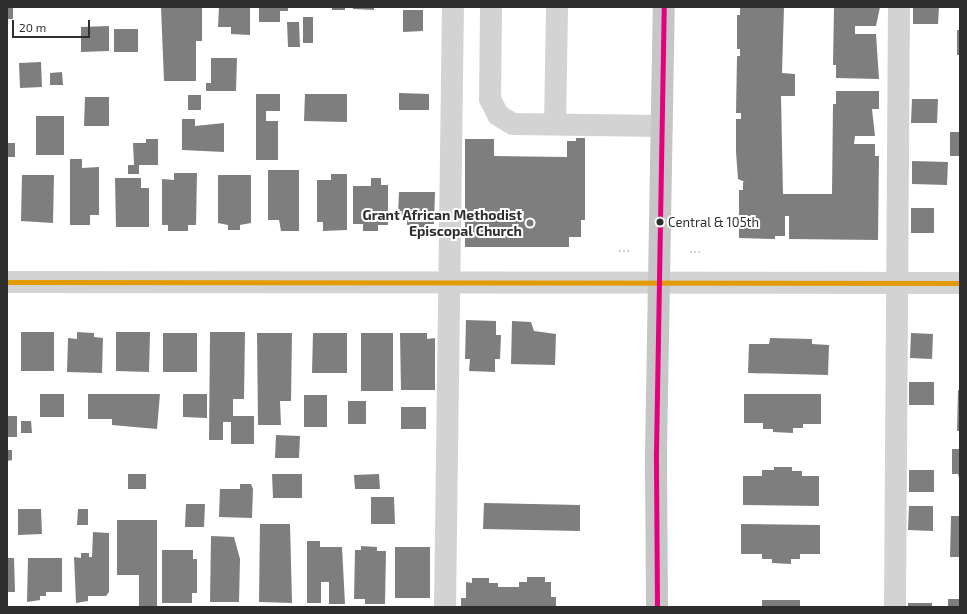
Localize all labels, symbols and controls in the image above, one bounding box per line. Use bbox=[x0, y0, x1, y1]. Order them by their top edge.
scale bar bbox=[14, 12, 92, 38]
text: 20 m bbox=[19, 20, 46, 34]
place label: Grant African Methodist Episcopal Church bbox=[362, 207, 522, 240]
place label: Central & 105th bbox=[668, 214, 759, 230]
marker: Central & 105th bbox=[655, 217, 665, 227]
marker: Grant African Methodist Episcopal Church bbox=[525, 218, 535, 228]

